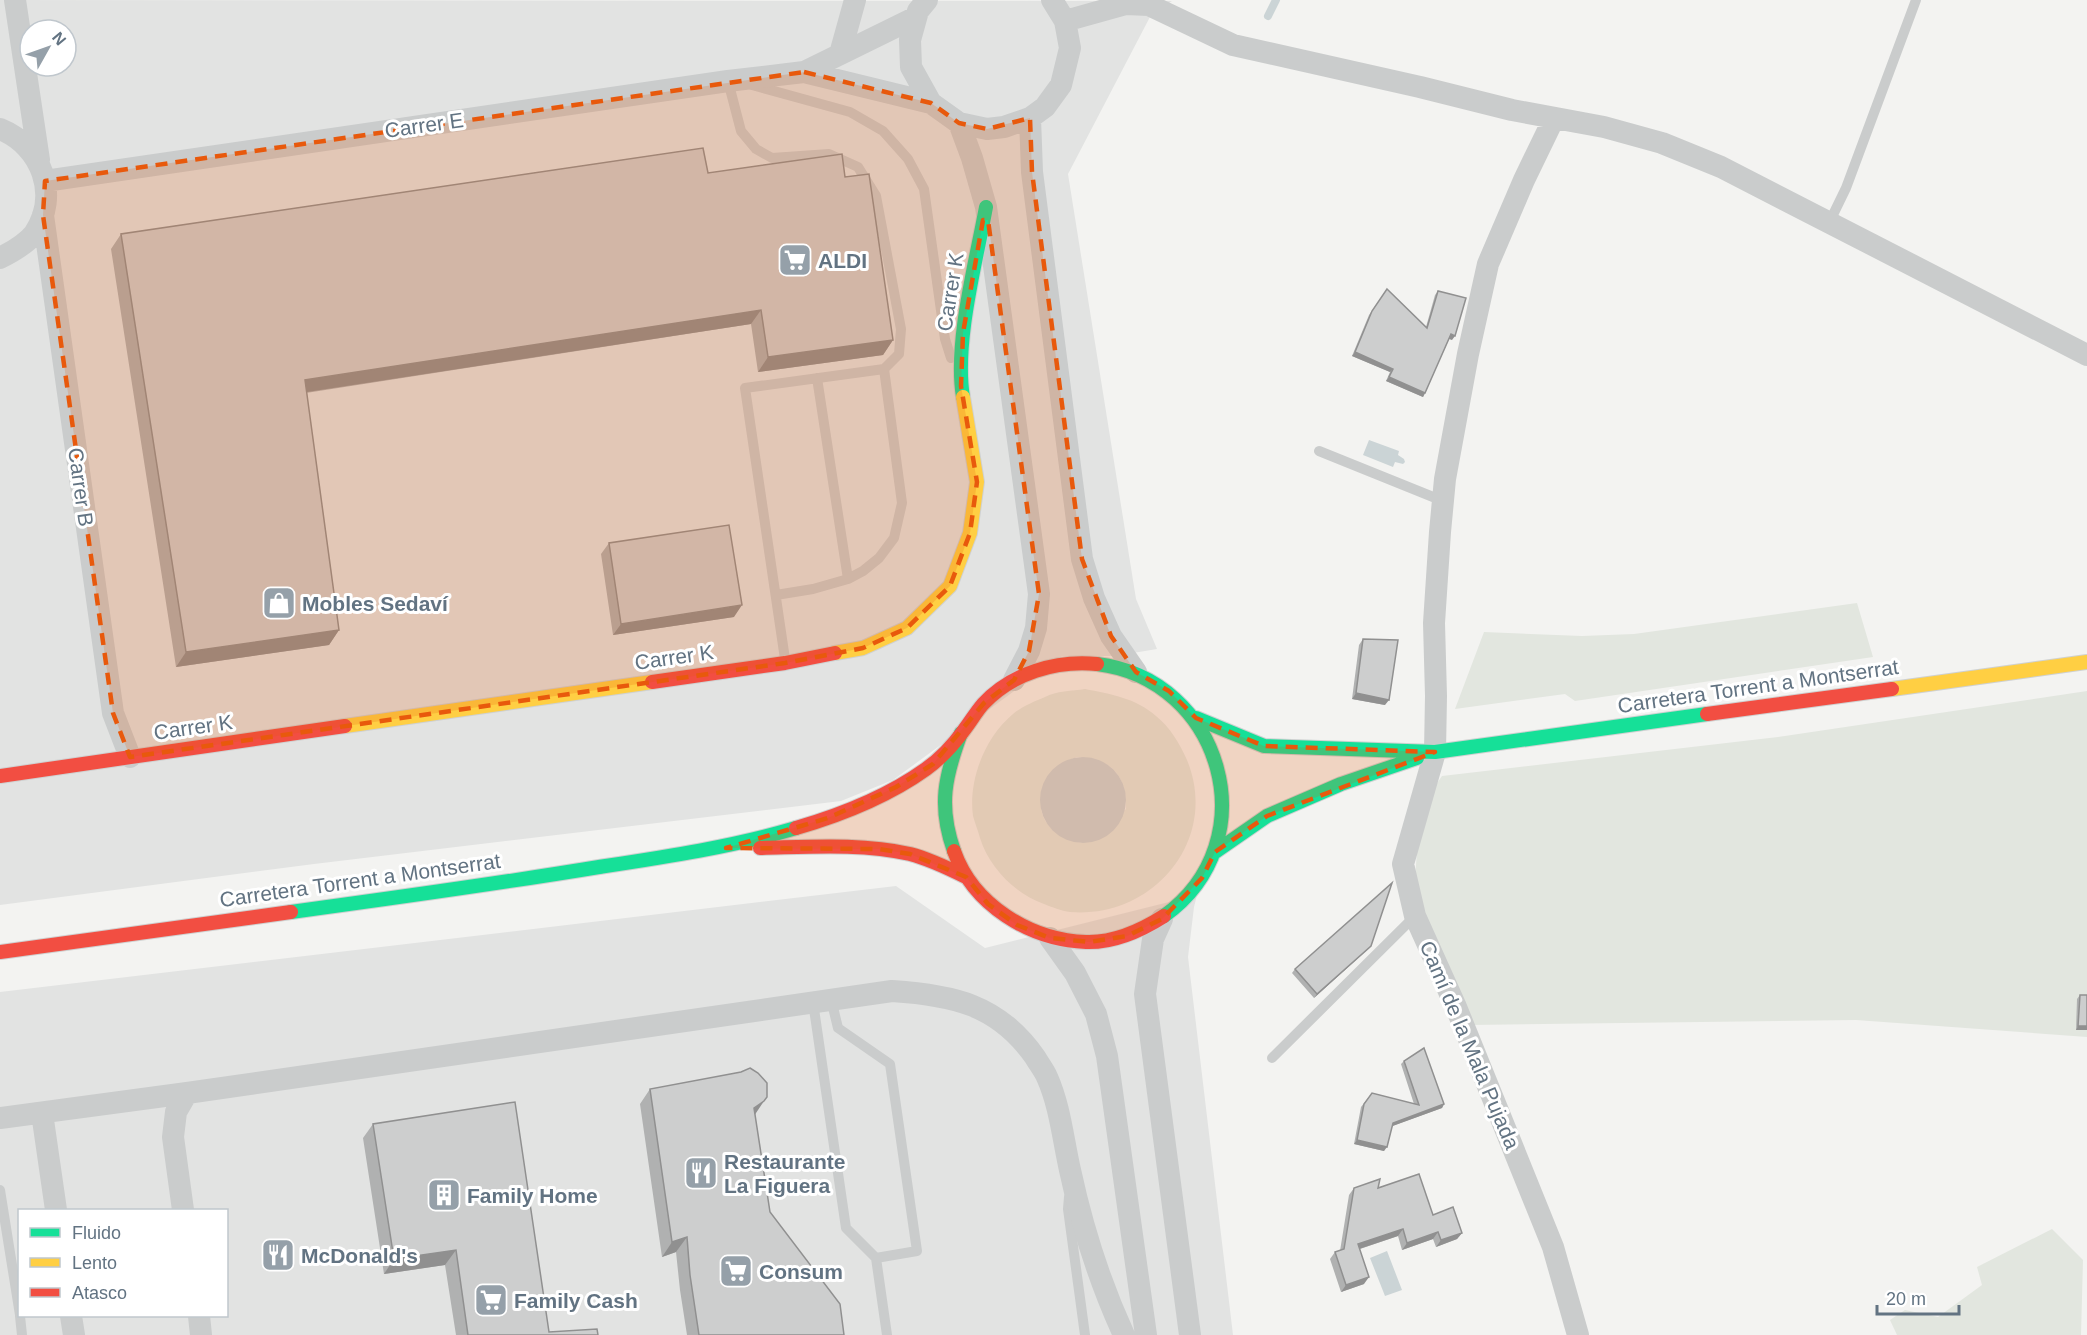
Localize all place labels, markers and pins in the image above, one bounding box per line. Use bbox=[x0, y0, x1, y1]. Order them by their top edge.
supermarket icon: ALDI bbox=[777, 242, 813, 278]
place label: ALDI bbox=[818, 249, 867, 272]
shop icon: Mobles Sedaví bbox=[261, 585, 297, 621]
place label: Mobles Sedaví bbox=[302, 592, 449, 615]
place label: Restaurante La Figuera bbox=[724, 1150, 845, 1197]
restaurant icon: Restaurante La Figuera bbox=[683, 1155, 719, 1191]
building icon: Family Home bbox=[426, 1177, 462, 1213]
place label: Family Home bbox=[467, 1184, 598, 1207]
restaurant icon: McDonald's bbox=[260, 1237, 296, 1273]
place label: McDonald's bbox=[301, 1244, 418, 1267]
supermarket icon: Consum bbox=[718, 1253, 754, 1289]
place label: Consum bbox=[759, 1260, 843, 1283]
supermarket icon: Family Cash bbox=[473, 1282, 509, 1318]
place label: Family Cash bbox=[514, 1289, 638, 1312]

